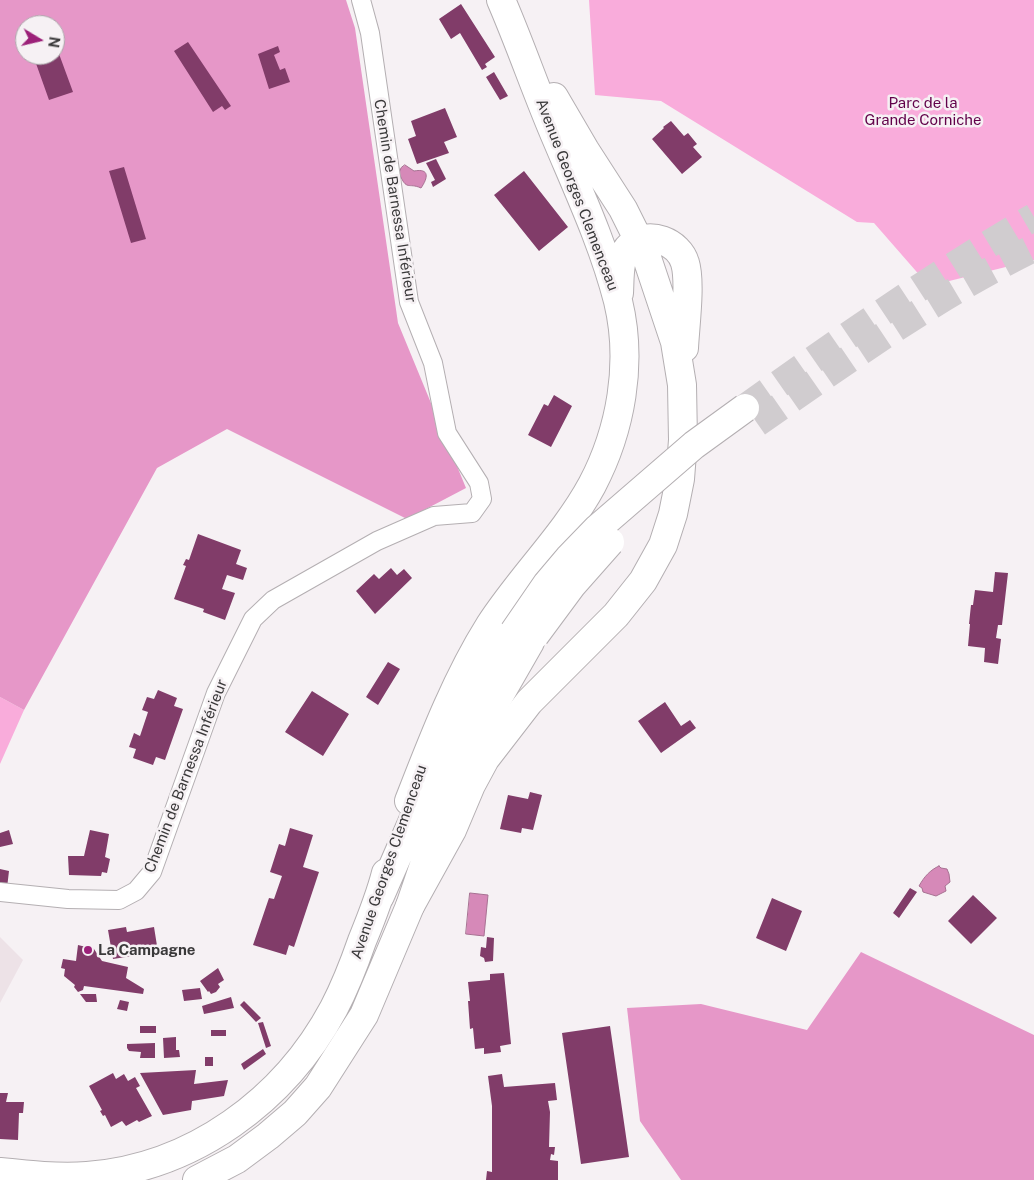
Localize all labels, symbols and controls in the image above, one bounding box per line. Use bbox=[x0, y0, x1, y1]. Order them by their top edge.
north arrow bbox=[15, 15, 65, 65]
text: N bbox=[45, 36, 63, 49]
park label: Parc de la Grande Corniche bbox=[865, 94, 981, 129]
street label: Avenue Georges Clemenceau bbox=[532, 96, 622, 294]
street label: Chemin de Barnessa Inférieur bbox=[370, 98, 420, 304]
street label: Chemin de Barnessa Inférieur bbox=[141, 677, 231, 875]
street label: Avenue Georges Clemenceau bbox=[347, 763, 431, 961]
place label: La Campagne bbox=[98, 941, 195, 959]
marker: La Campagne bbox=[82, 944, 94, 956]

